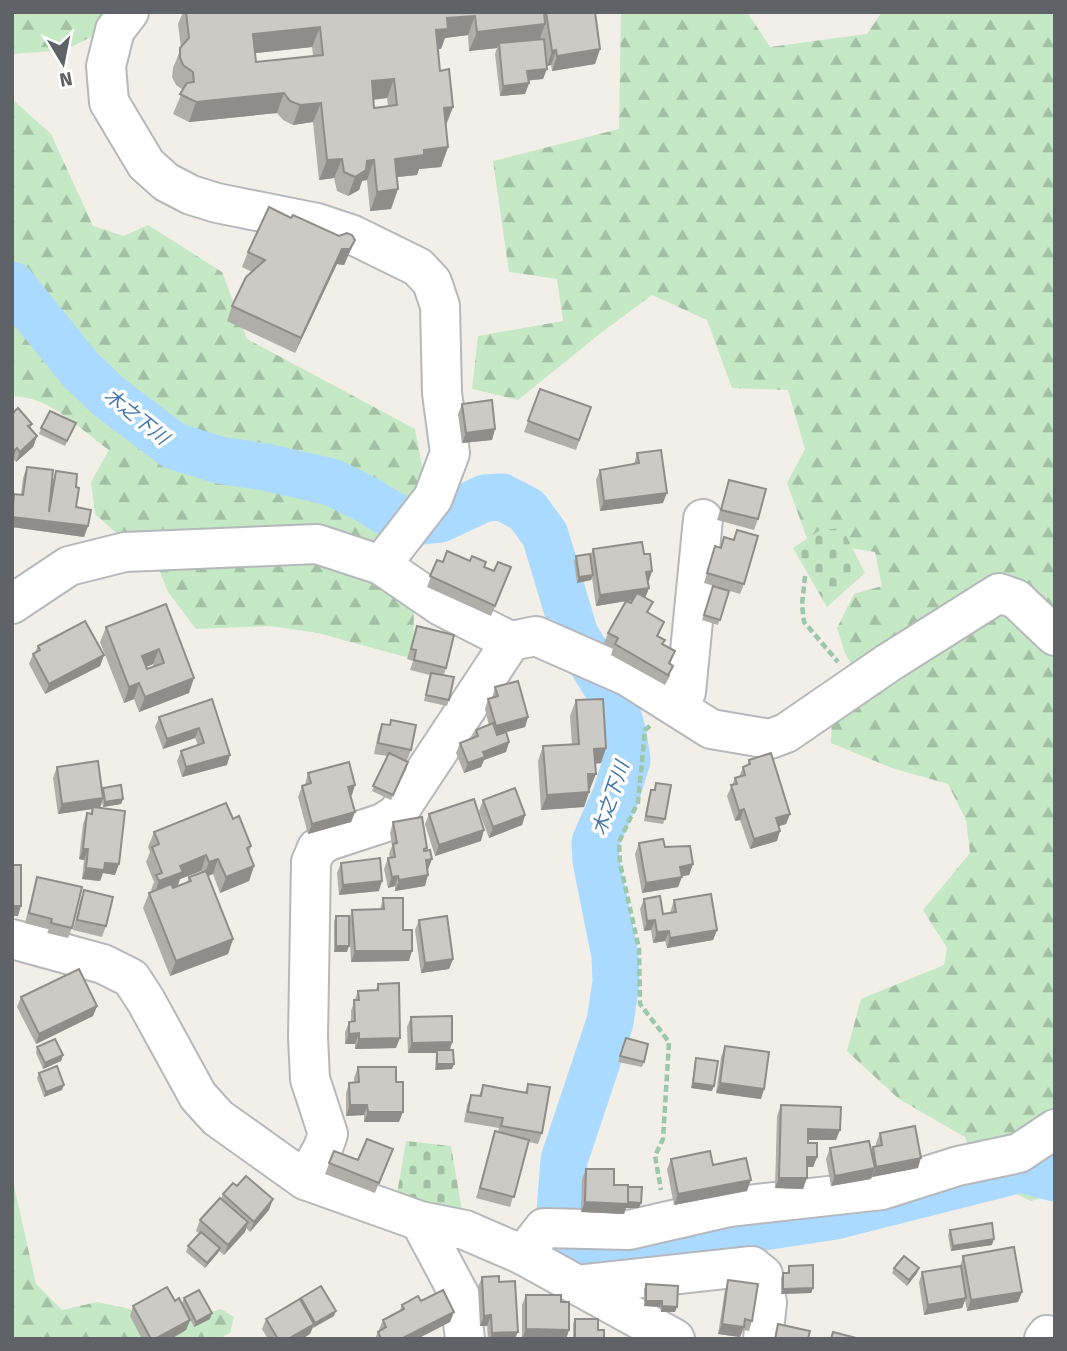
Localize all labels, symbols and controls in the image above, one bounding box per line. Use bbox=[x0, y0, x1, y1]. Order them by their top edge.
north arrow bbox=[28, 28, 98, 98]
text: N bbox=[58, 67, 74, 92]
water label: 木之下川 bbox=[100, 384, 175, 450]
water label: 木之下川 bbox=[587, 757, 634, 838]

